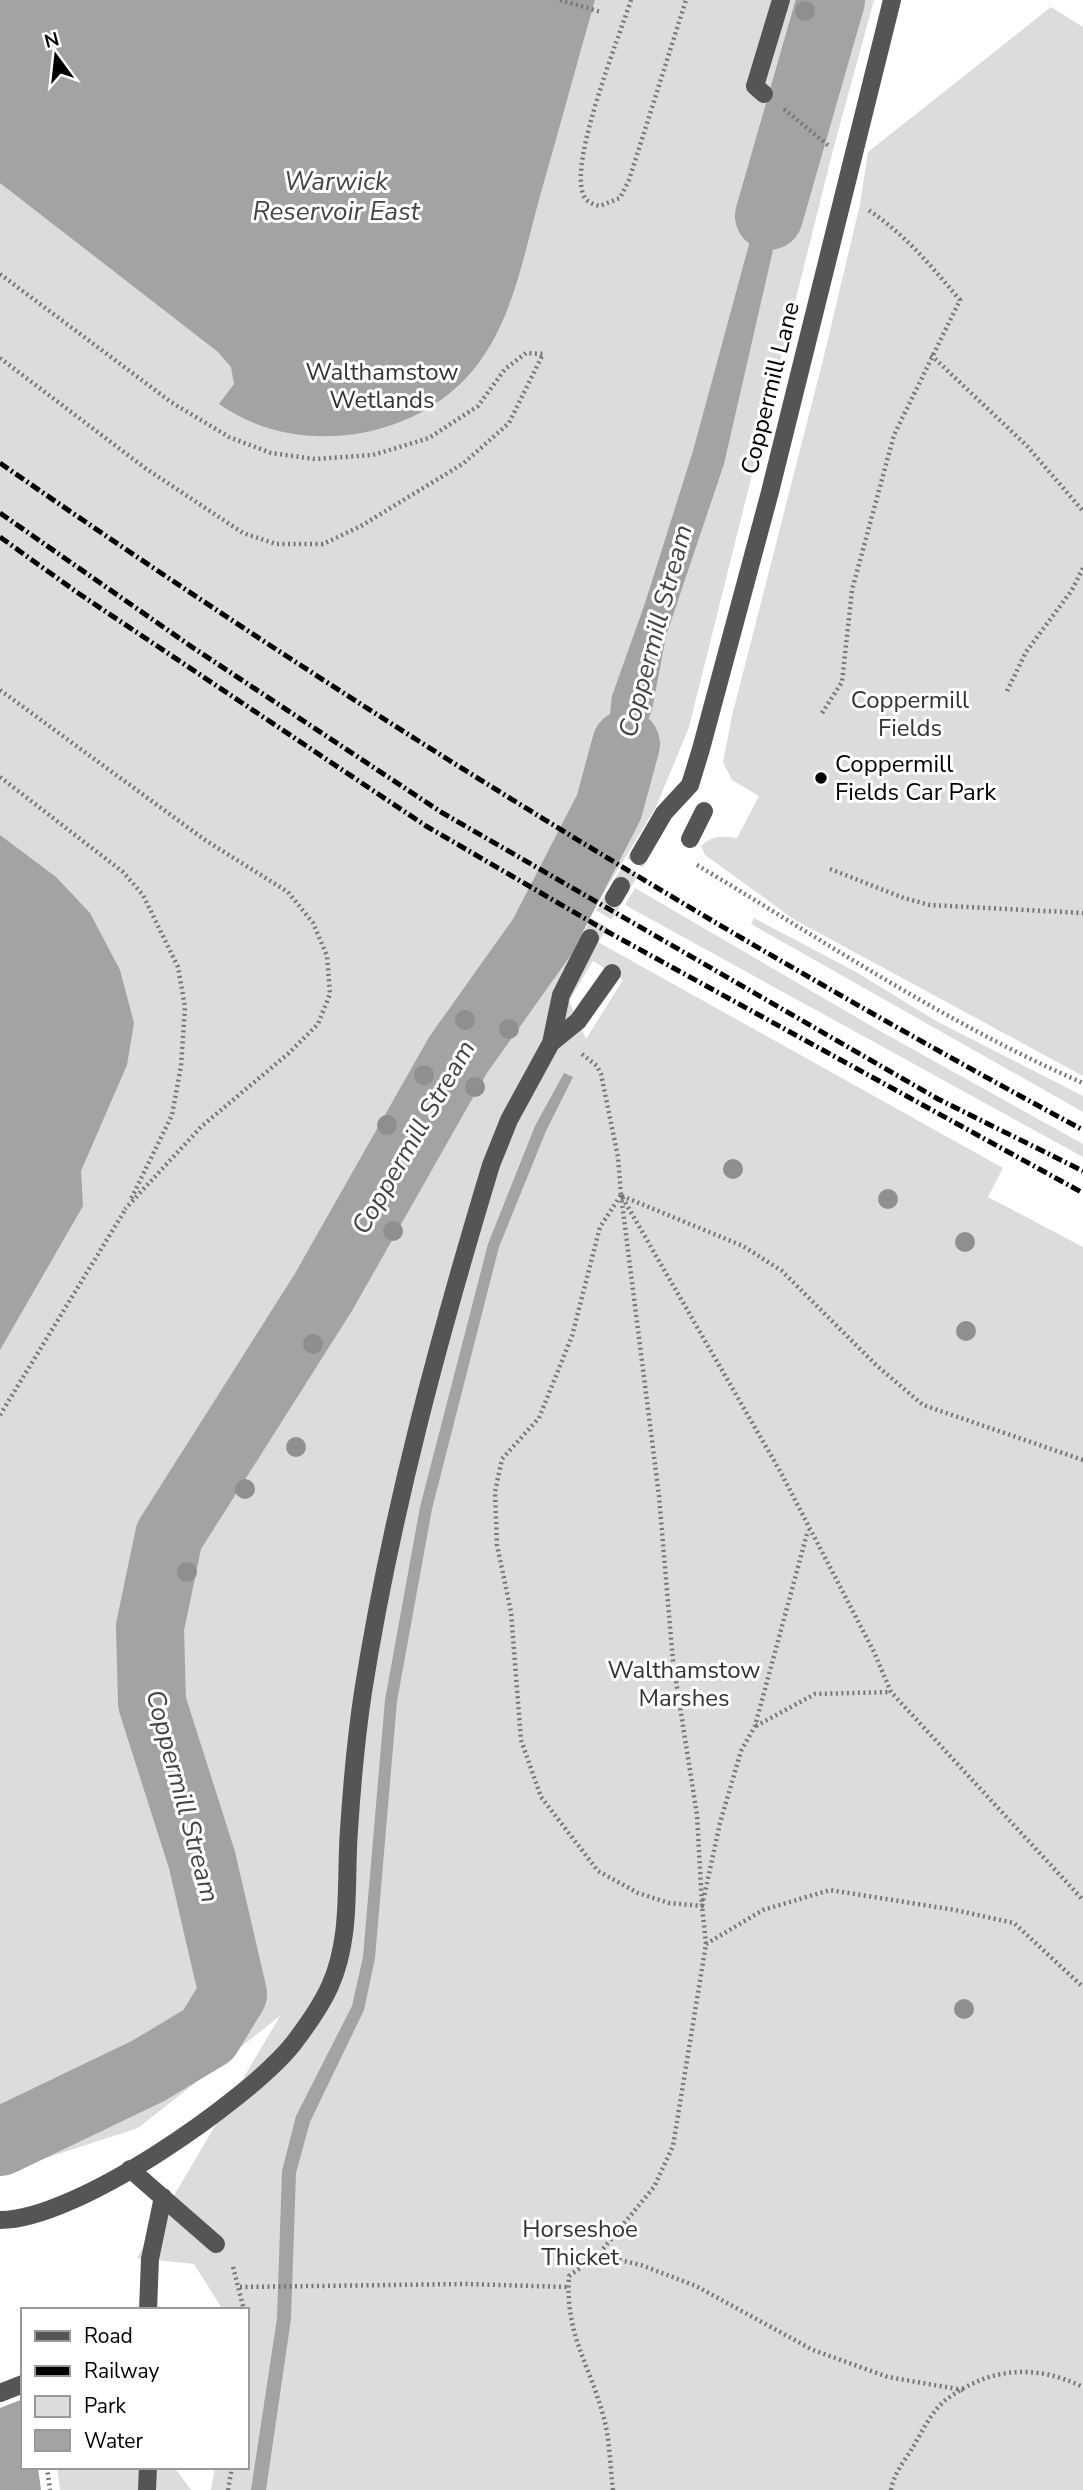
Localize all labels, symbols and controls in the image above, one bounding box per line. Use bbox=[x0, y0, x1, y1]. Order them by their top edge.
north arrow bbox=[21, 21, 91, 91]
text: N bbox=[42, 26, 62, 55]
water label: Warwick Reservoir East bbox=[252, 164, 421, 229]
street label: Coppermill Lane bbox=[733, 298, 807, 478]
park label: Walthamstow Wetlands bbox=[305, 356, 459, 416]
water label: Coppermill Stream bbox=[610, 521, 701, 741]
park label: Coppermill Fields bbox=[851, 684, 969, 744]
place label: Coppermill Fields Car Park bbox=[835, 748, 997, 808]
marker: Coppermill Fields Car Park bbox=[813, 770, 829, 786]
water label: Coppermill Stream bbox=[344, 1034, 483, 1241]
park label: Walthamstow Marshes bbox=[607, 1654, 761, 1714]
water label: Coppermill Stream bbox=[137, 1686, 228, 1906]
park label: Horseshoe Thicket bbox=[522, 2213, 638, 2273]
legend bbox=[21, 2308, 248, 2469]
text: Road bbox=[84, 2322, 133, 2350]
text: Railway bbox=[84, 2357, 159, 2385]
text: Park bbox=[84, 2392, 126, 2420]
text: Water bbox=[84, 2427, 143, 2455]

